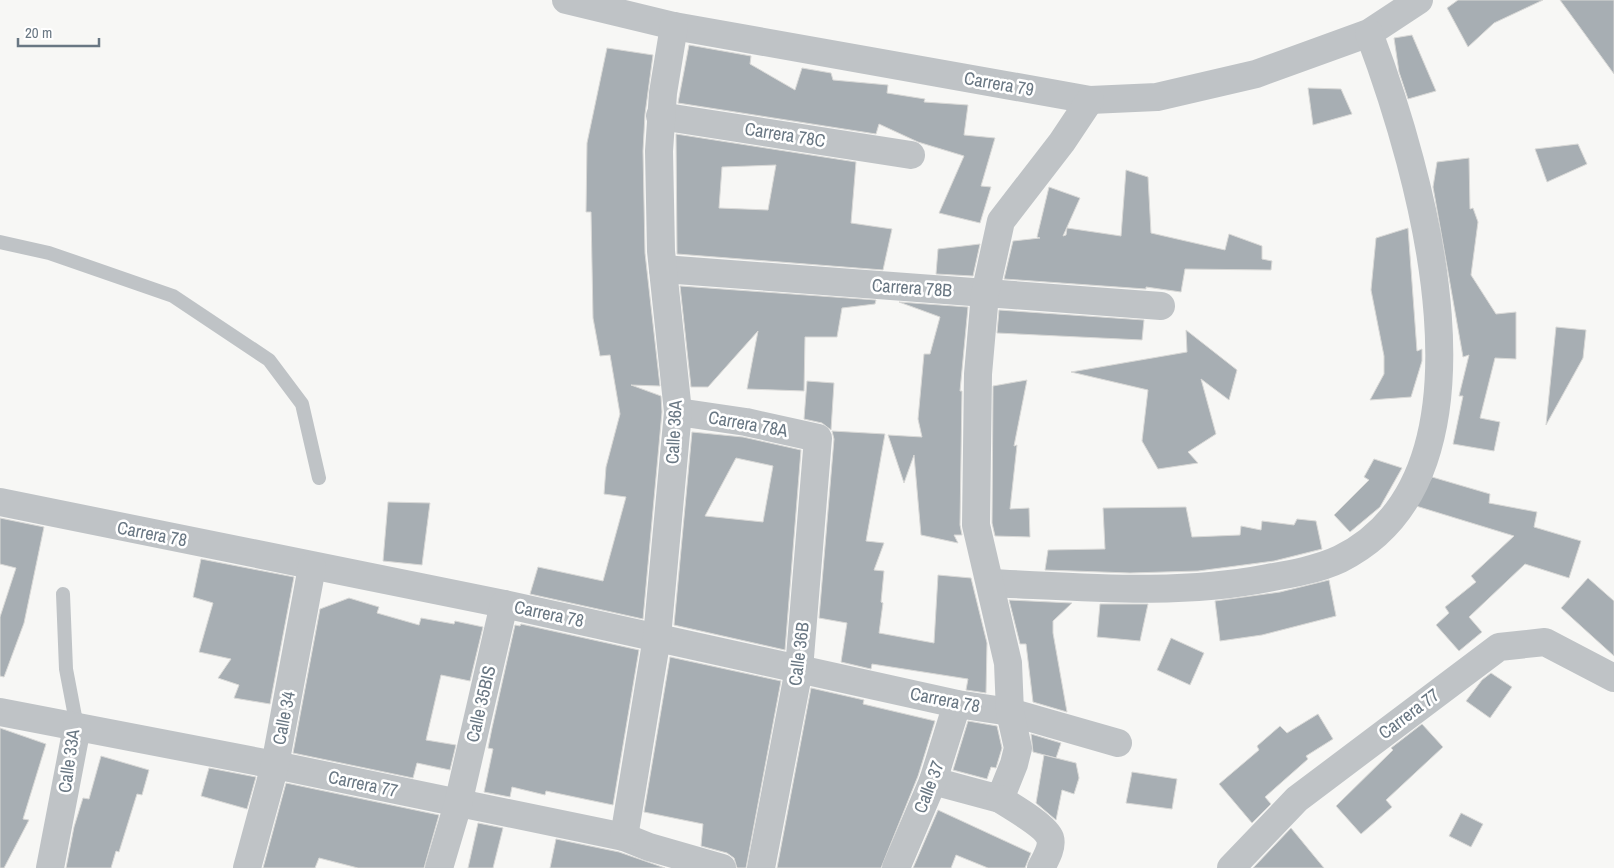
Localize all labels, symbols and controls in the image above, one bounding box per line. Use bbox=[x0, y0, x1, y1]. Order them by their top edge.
scale bar bbox=[18, 15, 99, 47]
text: 20 m bbox=[25, 22, 52, 43]
street label: Carrera 79 bbox=[962, 65, 1036, 102]
street label: Carrera 78C bbox=[743, 116, 827, 153]
street label: Carrera 78B bbox=[871, 272, 953, 303]
street label: Calle 36A bbox=[659, 399, 688, 465]
street label: Carrera 78A bbox=[706, 404, 790, 443]
street label: Carrera 78 bbox=[115, 515, 189, 553]
street label: Carrera 78 bbox=[512, 594, 586, 633]
street label: Calle 36B bbox=[782, 621, 815, 687]
street label: Calle 35BIS bbox=[460, 663, 501, 745]
street label: Carrera 78 bbox=[908, 681, 982, 719]
street label: Carrera 77 bbox=[1373, 682, 1444, 745]
street label: Calle 34 bbox=[266, 689, 301, 747]
street label: Calle 33A bbox=[52, 727, 85, 794]
street label: Calle 37 bbox=[907, 757, 950, 817]
street label: Carrera 77 bbox=[326, 764, 400, 803]

